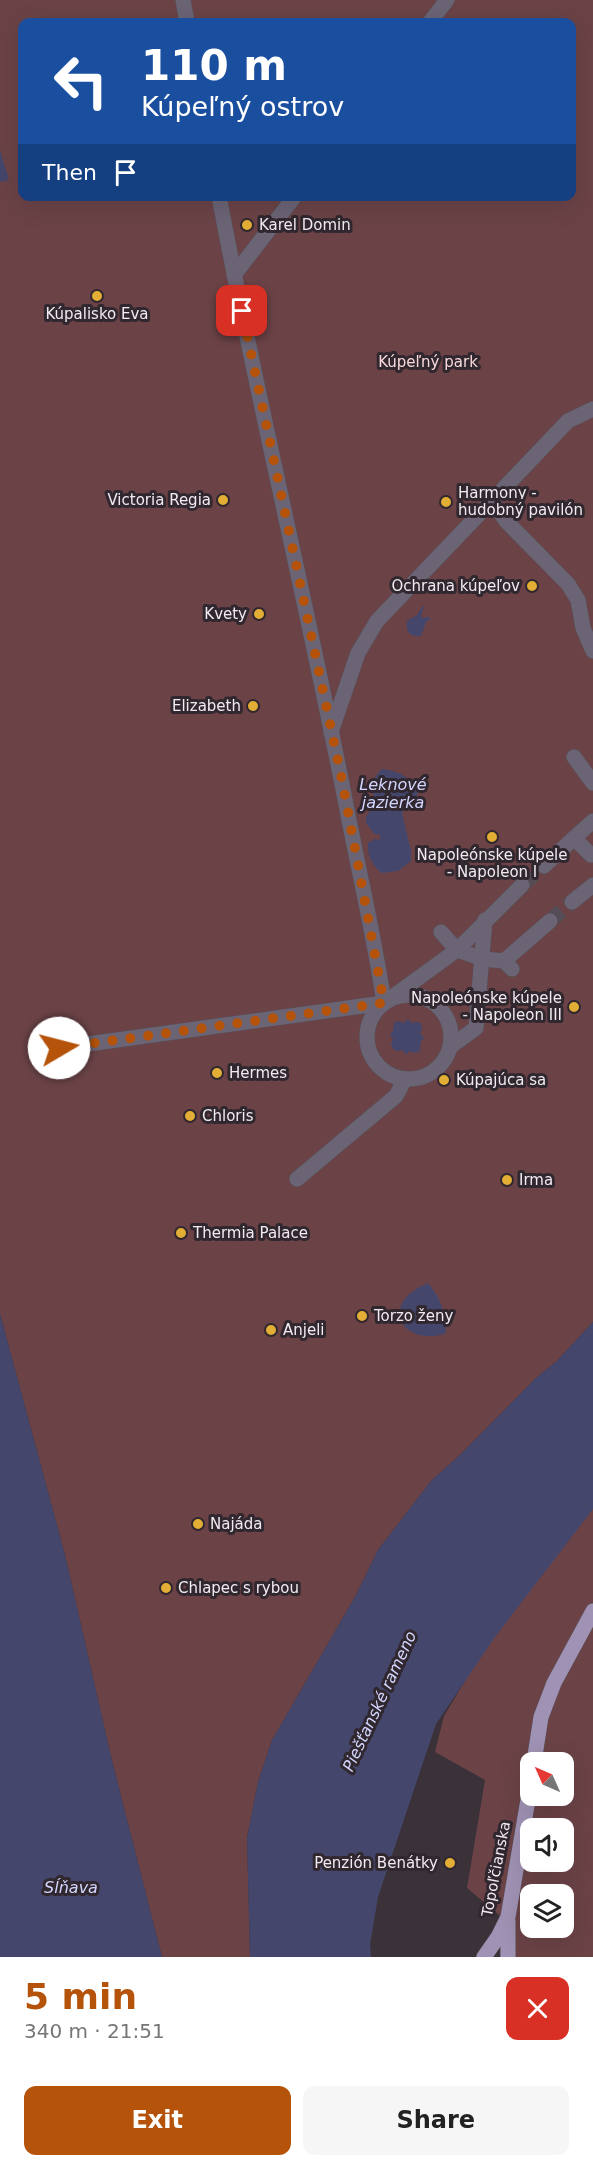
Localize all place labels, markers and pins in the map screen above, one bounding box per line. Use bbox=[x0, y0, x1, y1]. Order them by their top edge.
place label: Karel Domin bbox=[259, 216, 351, 234]
marker: Karel Domin bbox=[240, 218, 254, 232]
pin bbox=[216, 285, 267, 336]
marker: Kúpalisko Eva bbox=[90, 289, 104, 303]
place label: Kúpalisko Eva bbox=[45, 305, 149, 323]
place label: Harmony - hudobný pavilón bbox=[458, 484, 583, 519]
place label: Victoria Regia bbox=[107, 491, 211, 509]
marker: Victoria Regia bbox=[216, 493, 230, 507]
marker: Harmony - hudobný pavilón bbox=[439, 495, 453, 509]
place label: Ochrana kúpeľov bbox=[391, 577, 520, 595]
marker: Ochrana kúpeľov bbox=[525, 579, 539, 593]
place label: Kvety bbox=[204, 605, 247, 623]
marker: Kvety bbox=[252, 607, 266, 621]
place label: Elizabeth bbox=[172, 697, 241, 715]
marker: Elizabeth bbox=[246, 699, 260, 713]
marker: Napoleónske kúpele - Napoleon I bbox=[485, 830, 499, 844]
place label: Napoleónske kúpele - Napoleon I bbox=[416, 846, 568, 881]
place label: Napoleónske kúpele - Napoleon III bbox=[411, 989, 562, 1024]
marker: Napoleónske kúpele - Napoleon III bbox=[567, 1000, 581, 1014]
place label: Hermes bbox=[229, 1064, 287, 1082]
marker: Hermes bbox=[210, 1066, 224, 1080]
place label: Kúpajúca sa bbox=[456, 1071, 546, 1089]
marker: Kúpajúca sa bbox=[437, 1073, 451, 1087]
place label: Chloris bbox=[202, 1107, 254, 1125]
marker: Chloris bbox=[183, 1109, 197, 1123]
place label: Irma bbox=[519, 1171, 553, 1189]
marker: Irma bbox=[500, 1173, 514, 1187]
place label: Thermia Palace bbox=[192, 1224, 308, 1242]
marker: Thermia Palace bbox=[174, 1226, 188, 1240]
place label: Torzo ženy bbox=[373, 1307, 453, 1325]
marker: Torzo ženy bbox=[355, 1309, 369, 1323]
place label: Anjeli bbox=[283, 1321, 325, 1339]
marker: Anjeli bbox=[264, 1323, 278, 1337]
place label: Najáda bbox=[210, 1515, 263, 1533]
marker: Najáda bbox=[191, 1517, 205, 1531]
place label: Chlapec s rybou bbox=[178, 1579, 299, 1597]
marker: Chlapec s rybou bbox=[159, 1581, 173, 1595]
place label: Penzión Benátky bbox=[314, 1854, 438, 1872]
marker: Penzión Benátky bbox=[443, 1856, 457, 1870]

